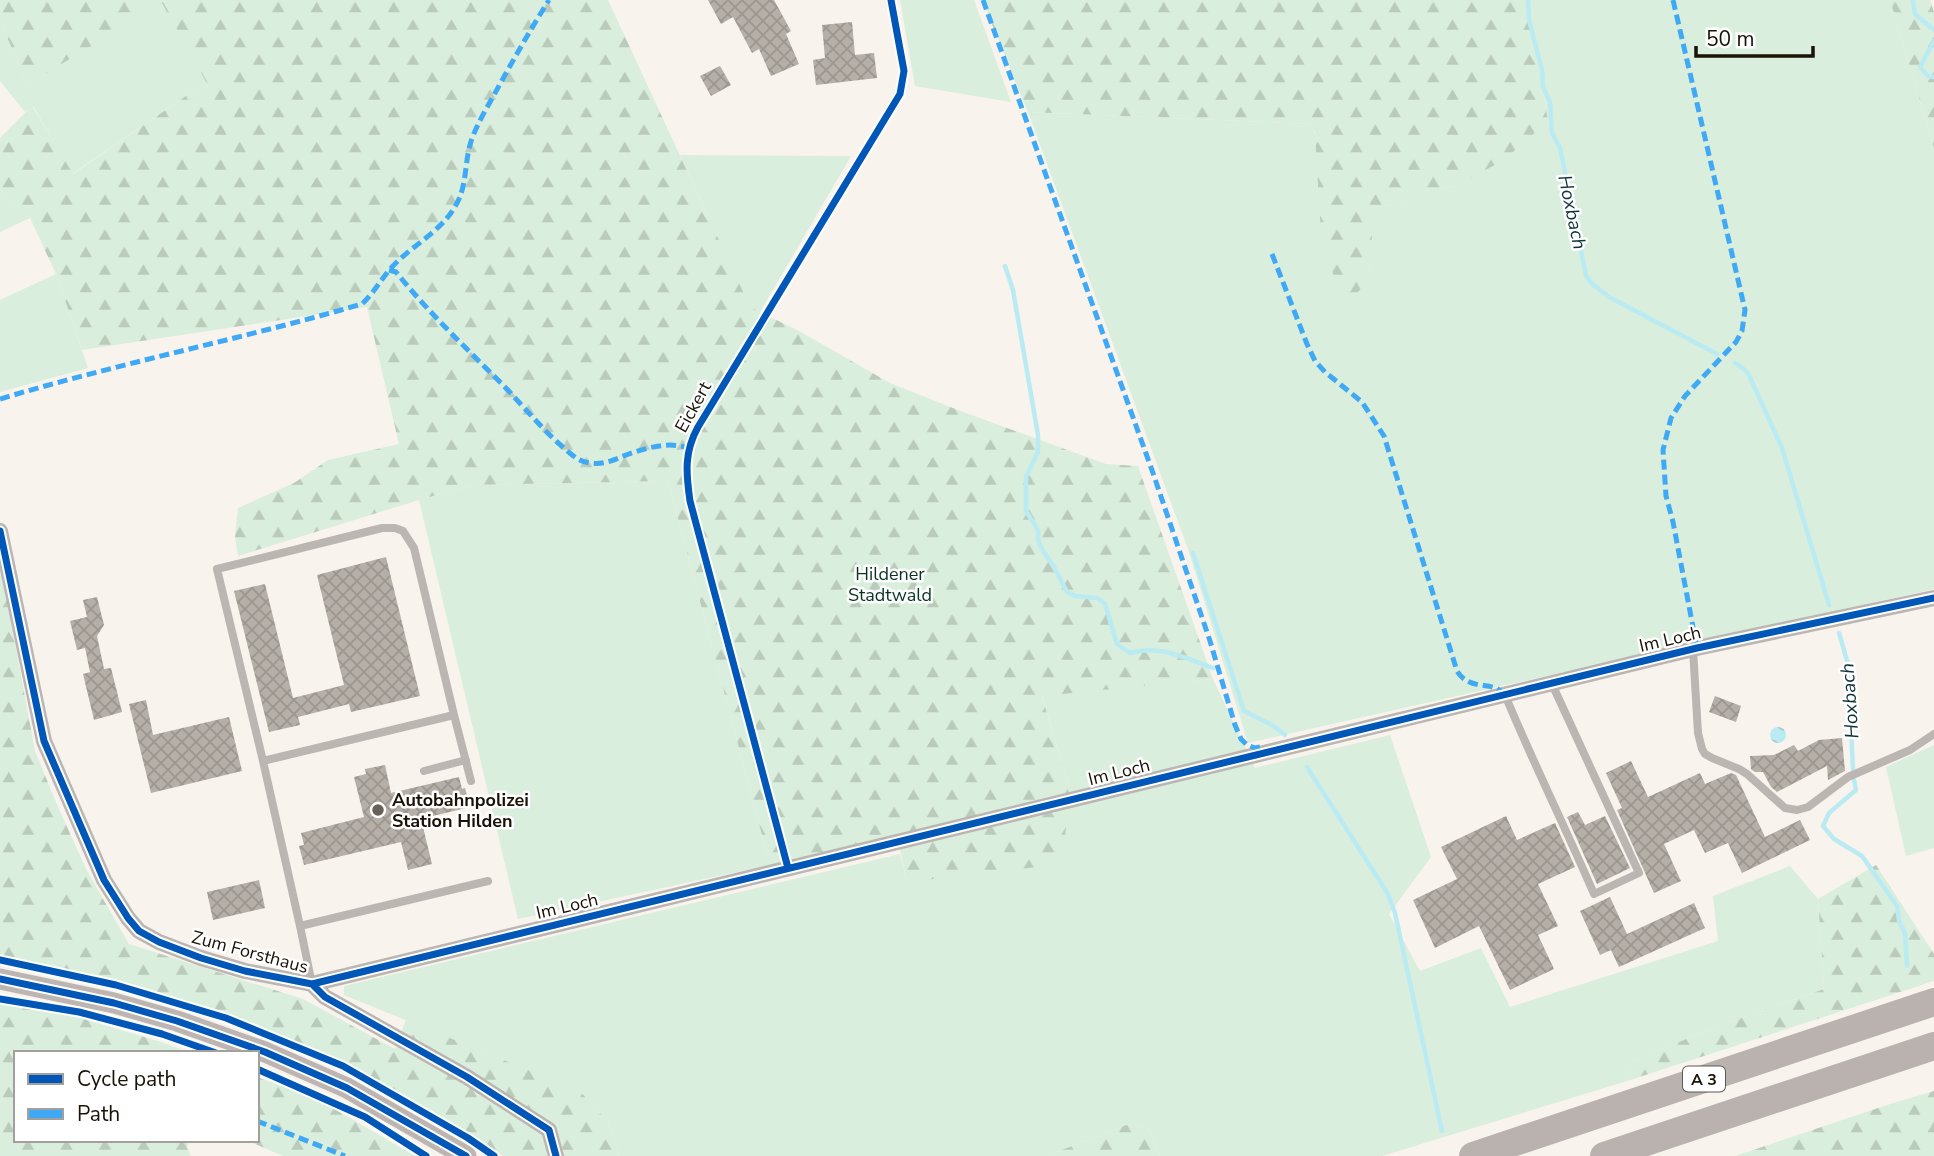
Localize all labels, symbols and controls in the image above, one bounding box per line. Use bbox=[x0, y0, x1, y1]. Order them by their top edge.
scale bar bbox=[1696, 14, 1813, 58]
text: 50 m bbox=[1706, 25, 1755, 53]
water label: Hoxbach bbox=[1551, 173, 1593, 252]
street label: Eickert bbox=[669, 377, 717, 437]
park label: Hildener Stadtwald bbox=[848, 562, 932, 607]
street label: Im Loch bbox=[1637, 620, 1703, 658]
water label: Hoxbach bbox=[1834, 662, 1866, 740]
street label: Im Loch bbox=[1086, 753, 1152, 791]
place label: Autobahnpolizei Station Hilden bbox=[392, 788, 529, 833]
marker: Autobahnpolizei Station Hilden bbox=[370, 802, 386, 818]
street label: Im Loch bbox=[534, 887, 600, 925]
street label: Zum Forsthaus bbox=[189, 925, 311, 979]
legend bbox=[14, 1051, 259, 1142]
text: Cycle path bbox=[77, 1065, 176, 1093]
road number: A 3 bbox=[1683, 1066, 1725, 1092]
text: Path bbox=[77, 1100, 120, 1128]

